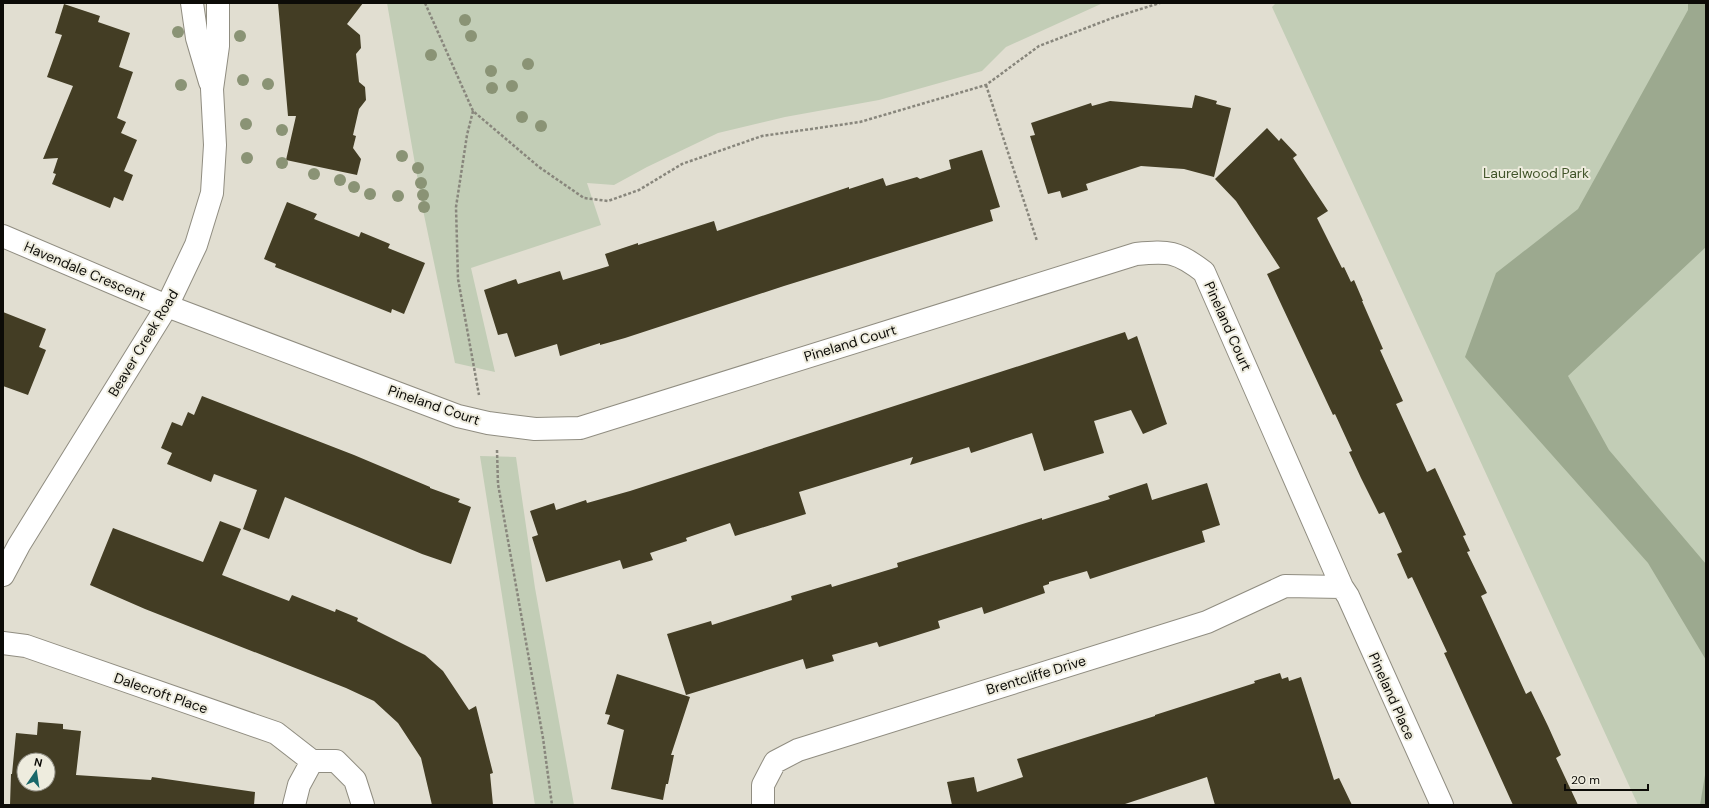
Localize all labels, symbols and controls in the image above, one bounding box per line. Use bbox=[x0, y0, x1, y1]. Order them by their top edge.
park label: Laurelwood Park bbox=[1483, 164, 1589, 182]
street label: Havendale Crescent bbox=[21, 237, 149, 305]
street label: Pineland Court bbox=[1200, 279, 1256, 373]
street label: Beaver Creek Road bbox=[104, 286, 182, 400]
street label: Pineland Court bbox=[802, 320, 898, 366]
street label: Pineland Court bbox=[386, 381, 482, 429]
street label: Pineland Place bbox=[1365, 650, 1419, 742]
street label: Brentcliffe Drive bbox=[984, 651, 1088, 699]
street label: Dalecroft Place bbox=[112, 668, 210, 718]
north arrow bbox=[16, 752, 56, 792]
text: N bbox=[33, 755, 44, 770]
scale bar bbox=[1565, 766, 1648, 792]
text: 20 m bbox=[1571, 772, 1600, 788]

